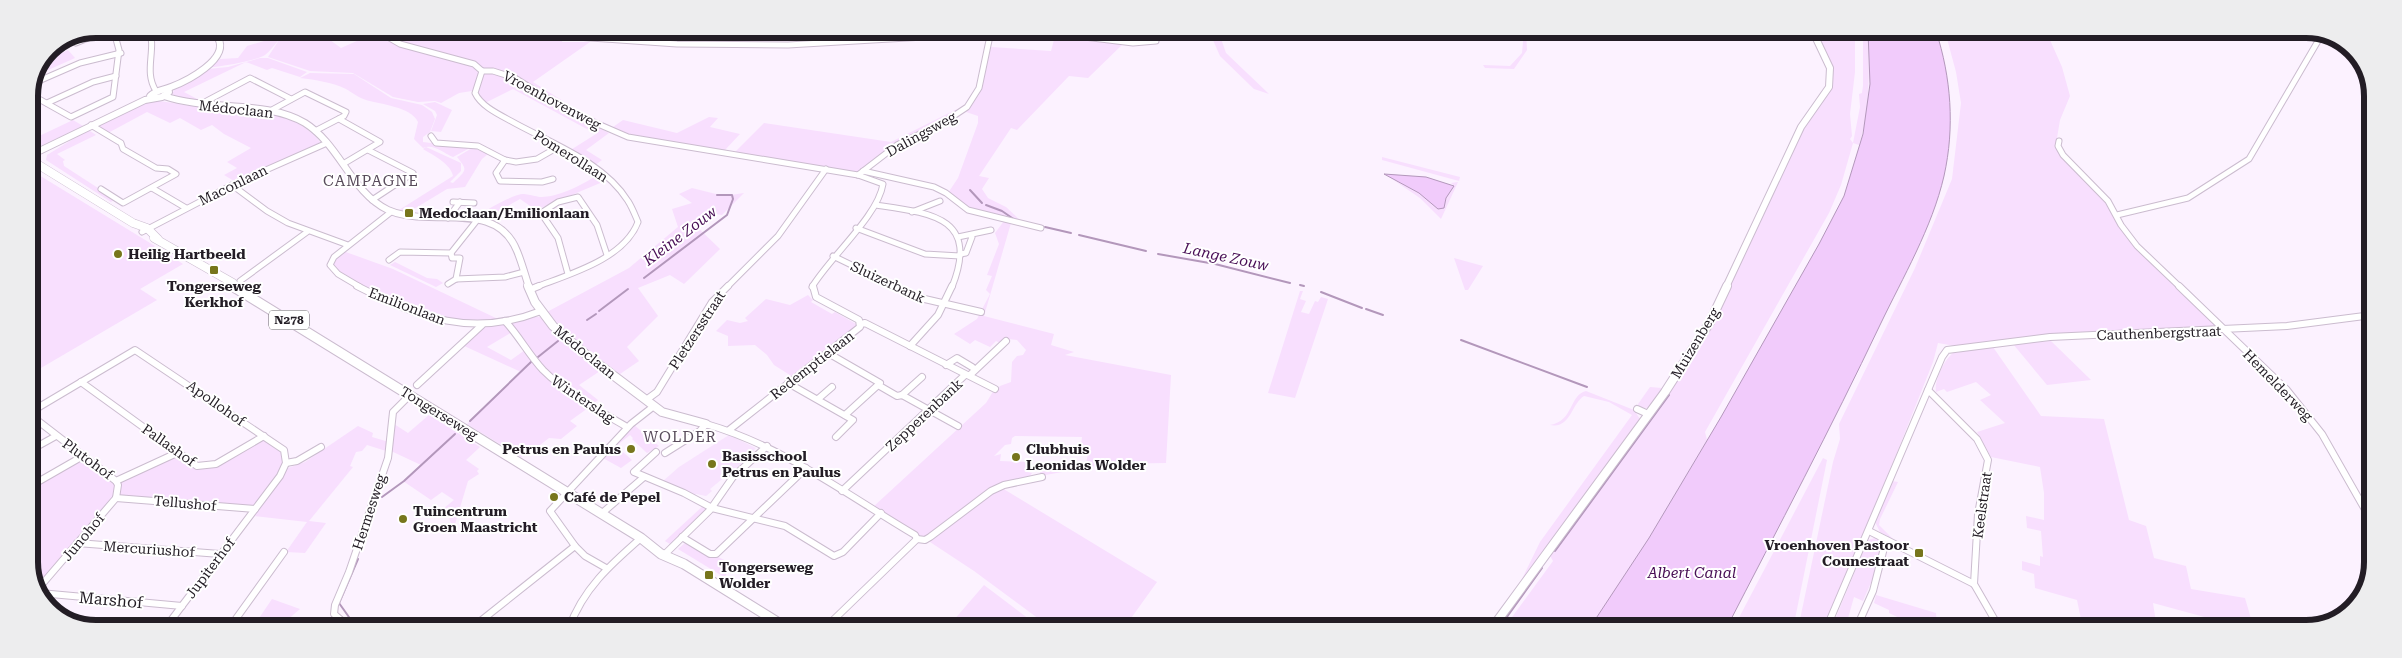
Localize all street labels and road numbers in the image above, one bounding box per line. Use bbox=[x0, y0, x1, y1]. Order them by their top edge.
street label: Vroenhovenweg bbox=[500, 67, 604, 133]
street label: Médoclaan bbox=[198, 97, 274, 121]
street label: Dalingsweg bbox=[883, 108, 959, 160]
street label: Pomerollaan bbox=[531, 127, 611, 185]
street label: Maconlaan bbox=[196, 162, 270, 208]
street label: Sluizerbank bbox=[848, 258, 928, 306]
street label: Emilionlaan bbox=[366, 284, 448, 328]
street label: Pletzersstraat bbox=[666, 288, 728, 372]
street label: Muizenberg bbox=[1668, 305, 1722, 381]
road number: N278 bbox=[269, 310, 309, 330]
street label: Médoclaan bbox=[551, 322, 619, 382]
street label: Cauthenbergstraat bbox=[2096, 323, 2222, 343]
street label: Redemptielaan bbox=[767, 327, 857, 403]
street label: Hemelderweg bbox=[2240, 346, 2316, 424]
street label: Winterslag bbox=[548, 372, 618, 426]
street label: Zepperenbank bbox=[882, 375, 966, 455]
street label: Apollohof bbox=[184, 377, 249, 429]
street label: Tongerseweg bbox=[397, 383, 481, 443]
street label: Pallashof bbox=[139, 421, 199, 470]
street label: Plutohof bbox=[60, 435, 117, 483]
street label: Keelstraat bbox=[1969, 471, 1995, 539]
street label: Hermesweg bbox=[349, 472, 389, 552]
street label: Tellushof bbox=[153, 492, 218, 514]
street label: Junohof bbox=[59, 510, 108, 564]
street label: Jupiterhof bbox=[182, 534, 238, 601]
street label: Mercuriushof bbox=[103, 538, 196, 560]
street label: Marshof bbox=[78, 588, 145, 612]

